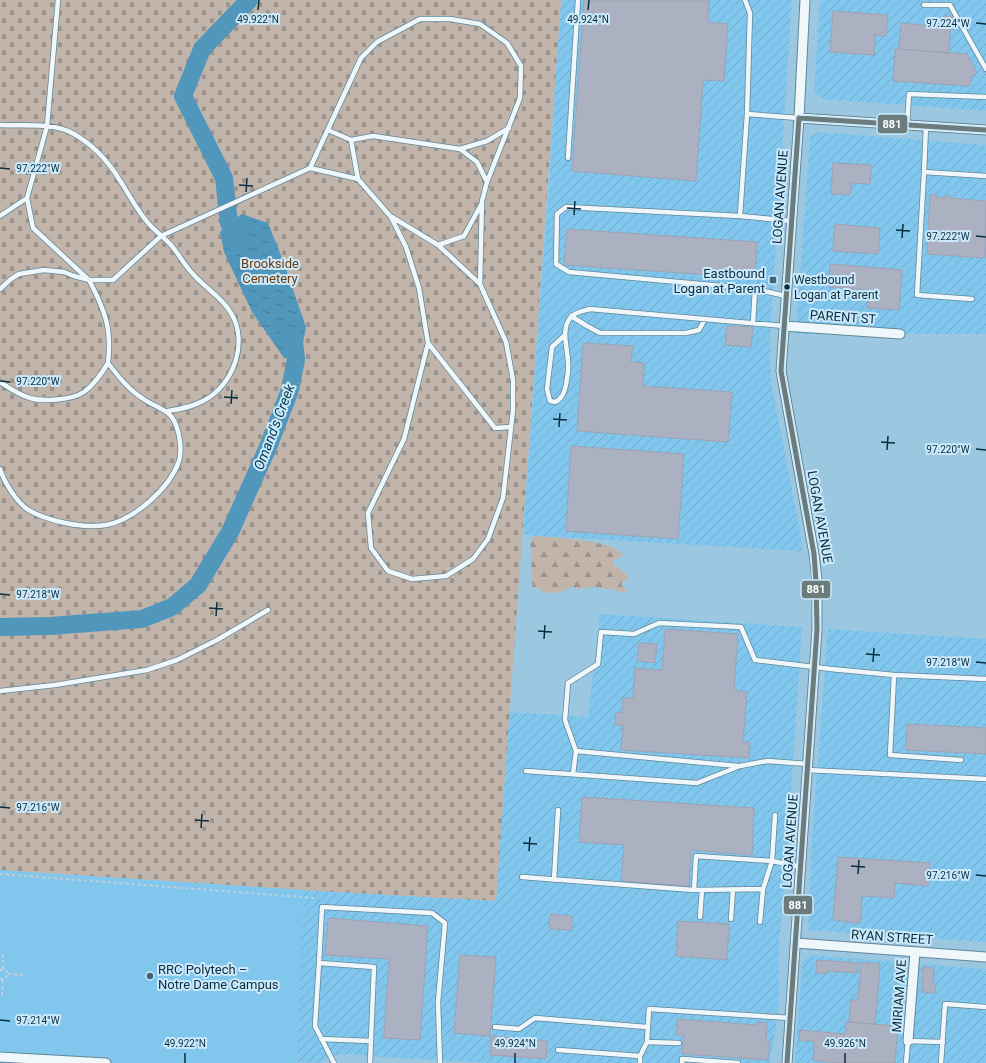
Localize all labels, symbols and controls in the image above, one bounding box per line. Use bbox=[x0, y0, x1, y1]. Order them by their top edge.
text: 49.922°N bbox=[237, 14, 279, 25]
text: 49.924°N bbox=[567, 14, 609, 25]
text: 97.224°W bbox=[926, 18, 970, 29]
line badge: 881 bbox=[877, 114, 908, 134]
text: 881 bbox=[883, 118, 901, 131]
street label: LOGAN AVENUE bbox=[769, 150, 791, 244]
text: 97.222°W bbox=[16, 163, 60, 174]
text: 97.222°W bbox=[926, 231, 970, 242]
park label: Brookside Cemetery bbox=[241, 256, 299, 286]
place label: Eastbound Logan at Parent bbox=[673, 266, 765, 296]
place label: Westbound Logan at Parent bbox=[794, 273, 879, 302]
marker: Eastbound Logan at Parent bbox=[768, 275, 778, 285]
marker: Westbound Logan at Parent bbox=[782, 282, 792, 292]
street label: PARENT ST bbox=[809, 307, 877, 327]
text: 97.220°W bbox=[16, 376, 60, 387]
water label: Omand's Creek bbox=[250, 381, 298, 472]
text: 97.220°W bbox=[926, 444, 970, 455]
street label: LOGAN AVENUE bbox=[804, 469, 836, 565]
line badge: 881 bbox=[801, 580, 831, 599]
text: 881 bbox=[807, 583, 825, 596]
text: 97.218°W bbox=[16, 589, 60, 600]
text: 97.218°W bbox=[926, 657, 970, 668]
street label: LOGAN AVENUE bbox=[779, 794, 801, 888]
text: 97.216°W bbox=[16, 802, 60, 813]
text: 97.216°W bbox=[926, 870, 970, 881]
line badge: 881 bbox=[783, 895, 813, 915]
text: 881 bbox=[789, 899, 807, 912]
street label: RYAN STREET bbox=[851, 927, 934, 947]
street label: MIRIAM AVE bbox=[889, 959, 909, 1033]
place label: RRC Polytech – Notre Dame Campus bbox=[158, 962, 279, 992]
marker: RRC Polytech – Notre Dame Campus bbox=[145, 971, 155, 981]
text: 97.214°W bbox=[16, 1015, 60, 1026]
text: 49.922°N bbox=[164, 1038, 206, 1049]
text: 49.924°N bbox=[494, 1038, 536, 1049]
text: 49.926°N bbox=[824, 1038, 866, 1049]

